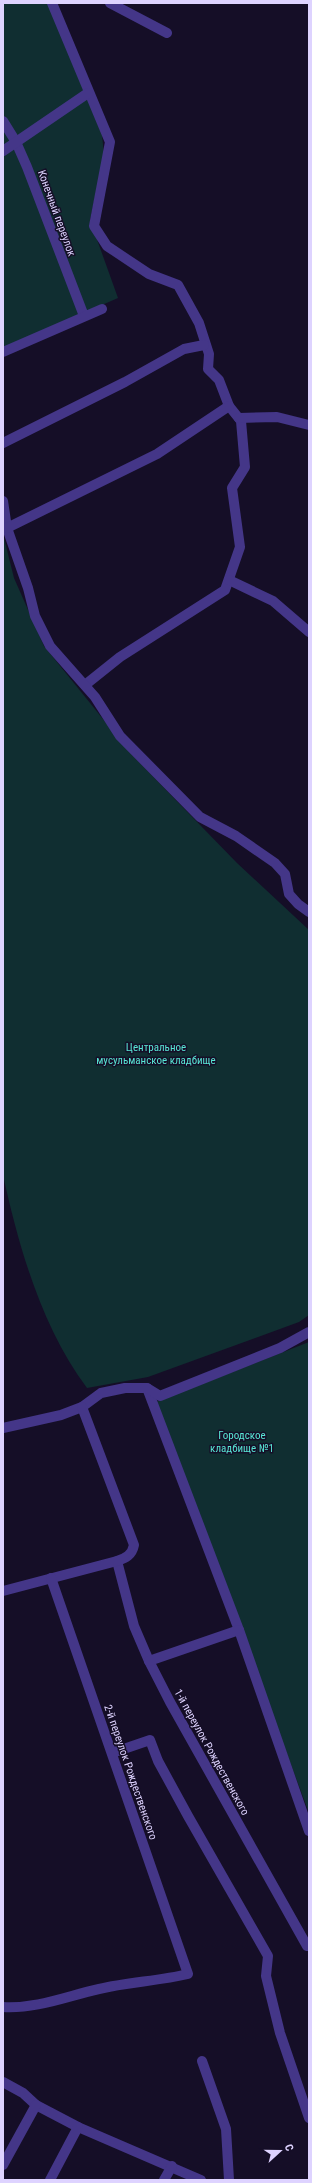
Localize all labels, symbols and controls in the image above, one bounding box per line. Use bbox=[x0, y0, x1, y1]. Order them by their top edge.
street label: Конечный переулок bbox=[35, 168, 78, 259]
park label: Центральное мусульманское кладбище bbox=[96, 1041, 216, 1067]
park label: Городское кладбище №1 bbox=[210, 1429, 274, 1455]
street label: 1-й переулок Рождественского bbox=[171, 1687, 252, 1818]
street label: 2-й переулок Рождественского bbox=[101, 1703, 160, 1842]
north arrow bbox=[260, 2131, 300, 2171]
text: С bbox=[282, 2142, 296, 2153]

